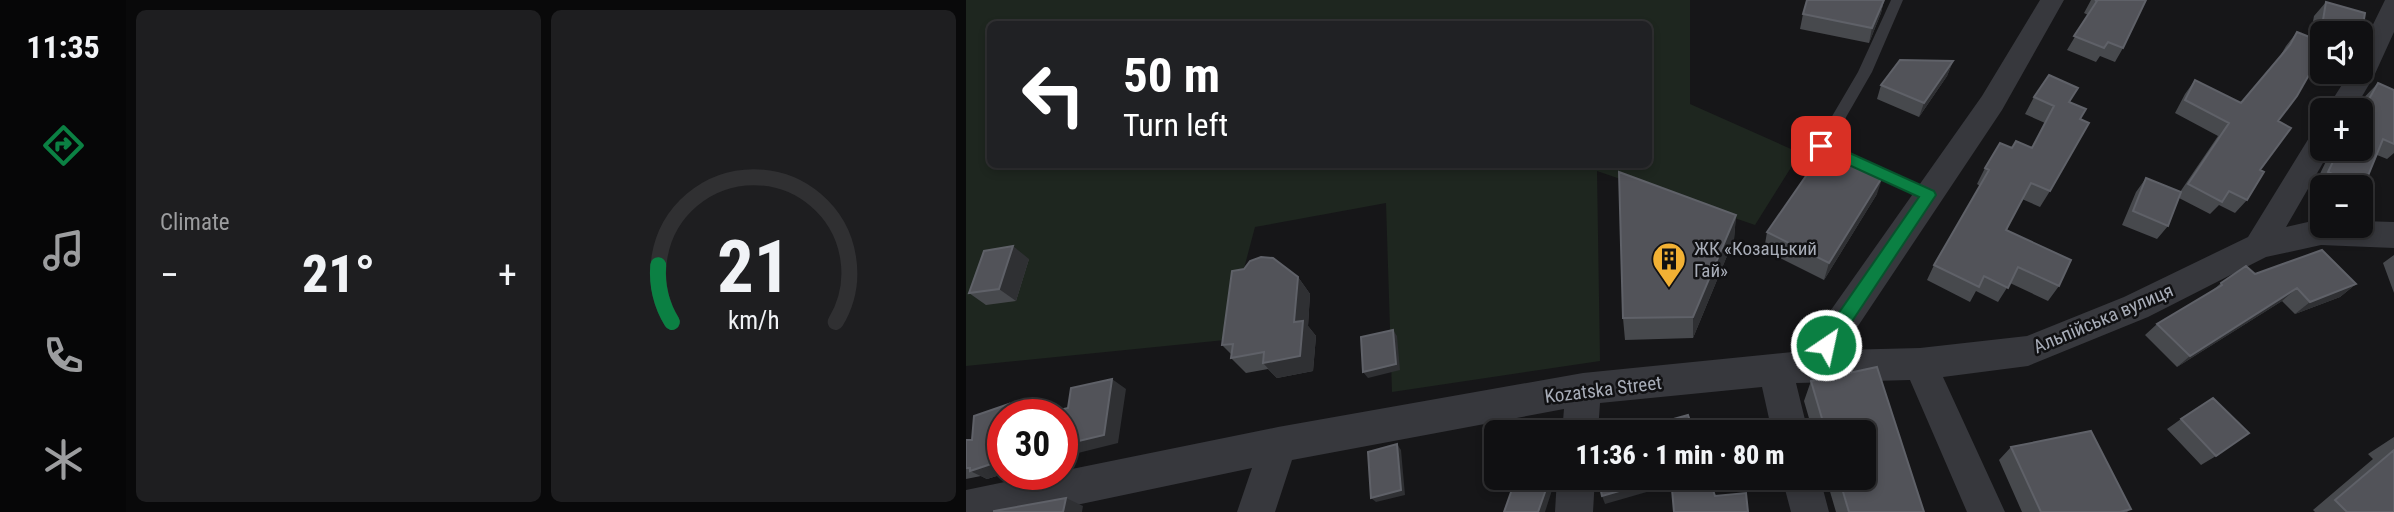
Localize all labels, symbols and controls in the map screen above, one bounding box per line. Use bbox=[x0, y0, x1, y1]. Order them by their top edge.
map controls bbox=[2310, 21, 2373, 238]
button: sound bbox=[2310, 21, 2373, 84]
text: 11:35 bbox=[26, 28, 100, 66]
text: 50 m bbox=[1123, 47, 1220, 104]
icon: left bbox=[1008, 49, 1099, 140]
button: + bbox=[2310, 98, 2373, 161]
text: Turn left bbox=[1123, 106, 1228, 144]
pin bbox=[1791, 116, 1851, 176]
icon: directions bbox=[39, 121, 88, 170]
icon: arrive bbox=[1802, 127, 1840, 165]
button: − bbox=[2310, 175, 2373, 238]
text: Climate bbox=[160, 209, 230, 236]
text: 21 bbox=[717, 224, 790, 310]
icon: music bbox=[39, 226, 88, 275]
place label: ЖК «Козацький Гай» bbox=[1694, 237, 1817, 282]
building icon: ЖК «Козацький Гай» bbox=[1650, 240, 1688, 289]
text: 21° bbox=[302, 244, 375, 305]
text: − bbox=[160, 253, 179, 297]
text: + bbox=[498, 253, 517, 297]
street label: Альпійська вулиця bbox=[2030, 279, 2177, 358]
text: km/h bbox=[728, 306, 779, 335]
position arrow bbox=[1789, 308, 1863, 382]
icon: phone bbox=[39, 331, 88, 380]
street label: Kozatska Street bbox=[1543, 371, 1663, 408]
speed limit sign: 30 bbox=[987, 399, 1078, 490]
icon: climate bbox=[39, 435, 88, 484]
text: 11:36 · 1 min · 80 m bbox=[1575, 440, 1785, 470]

